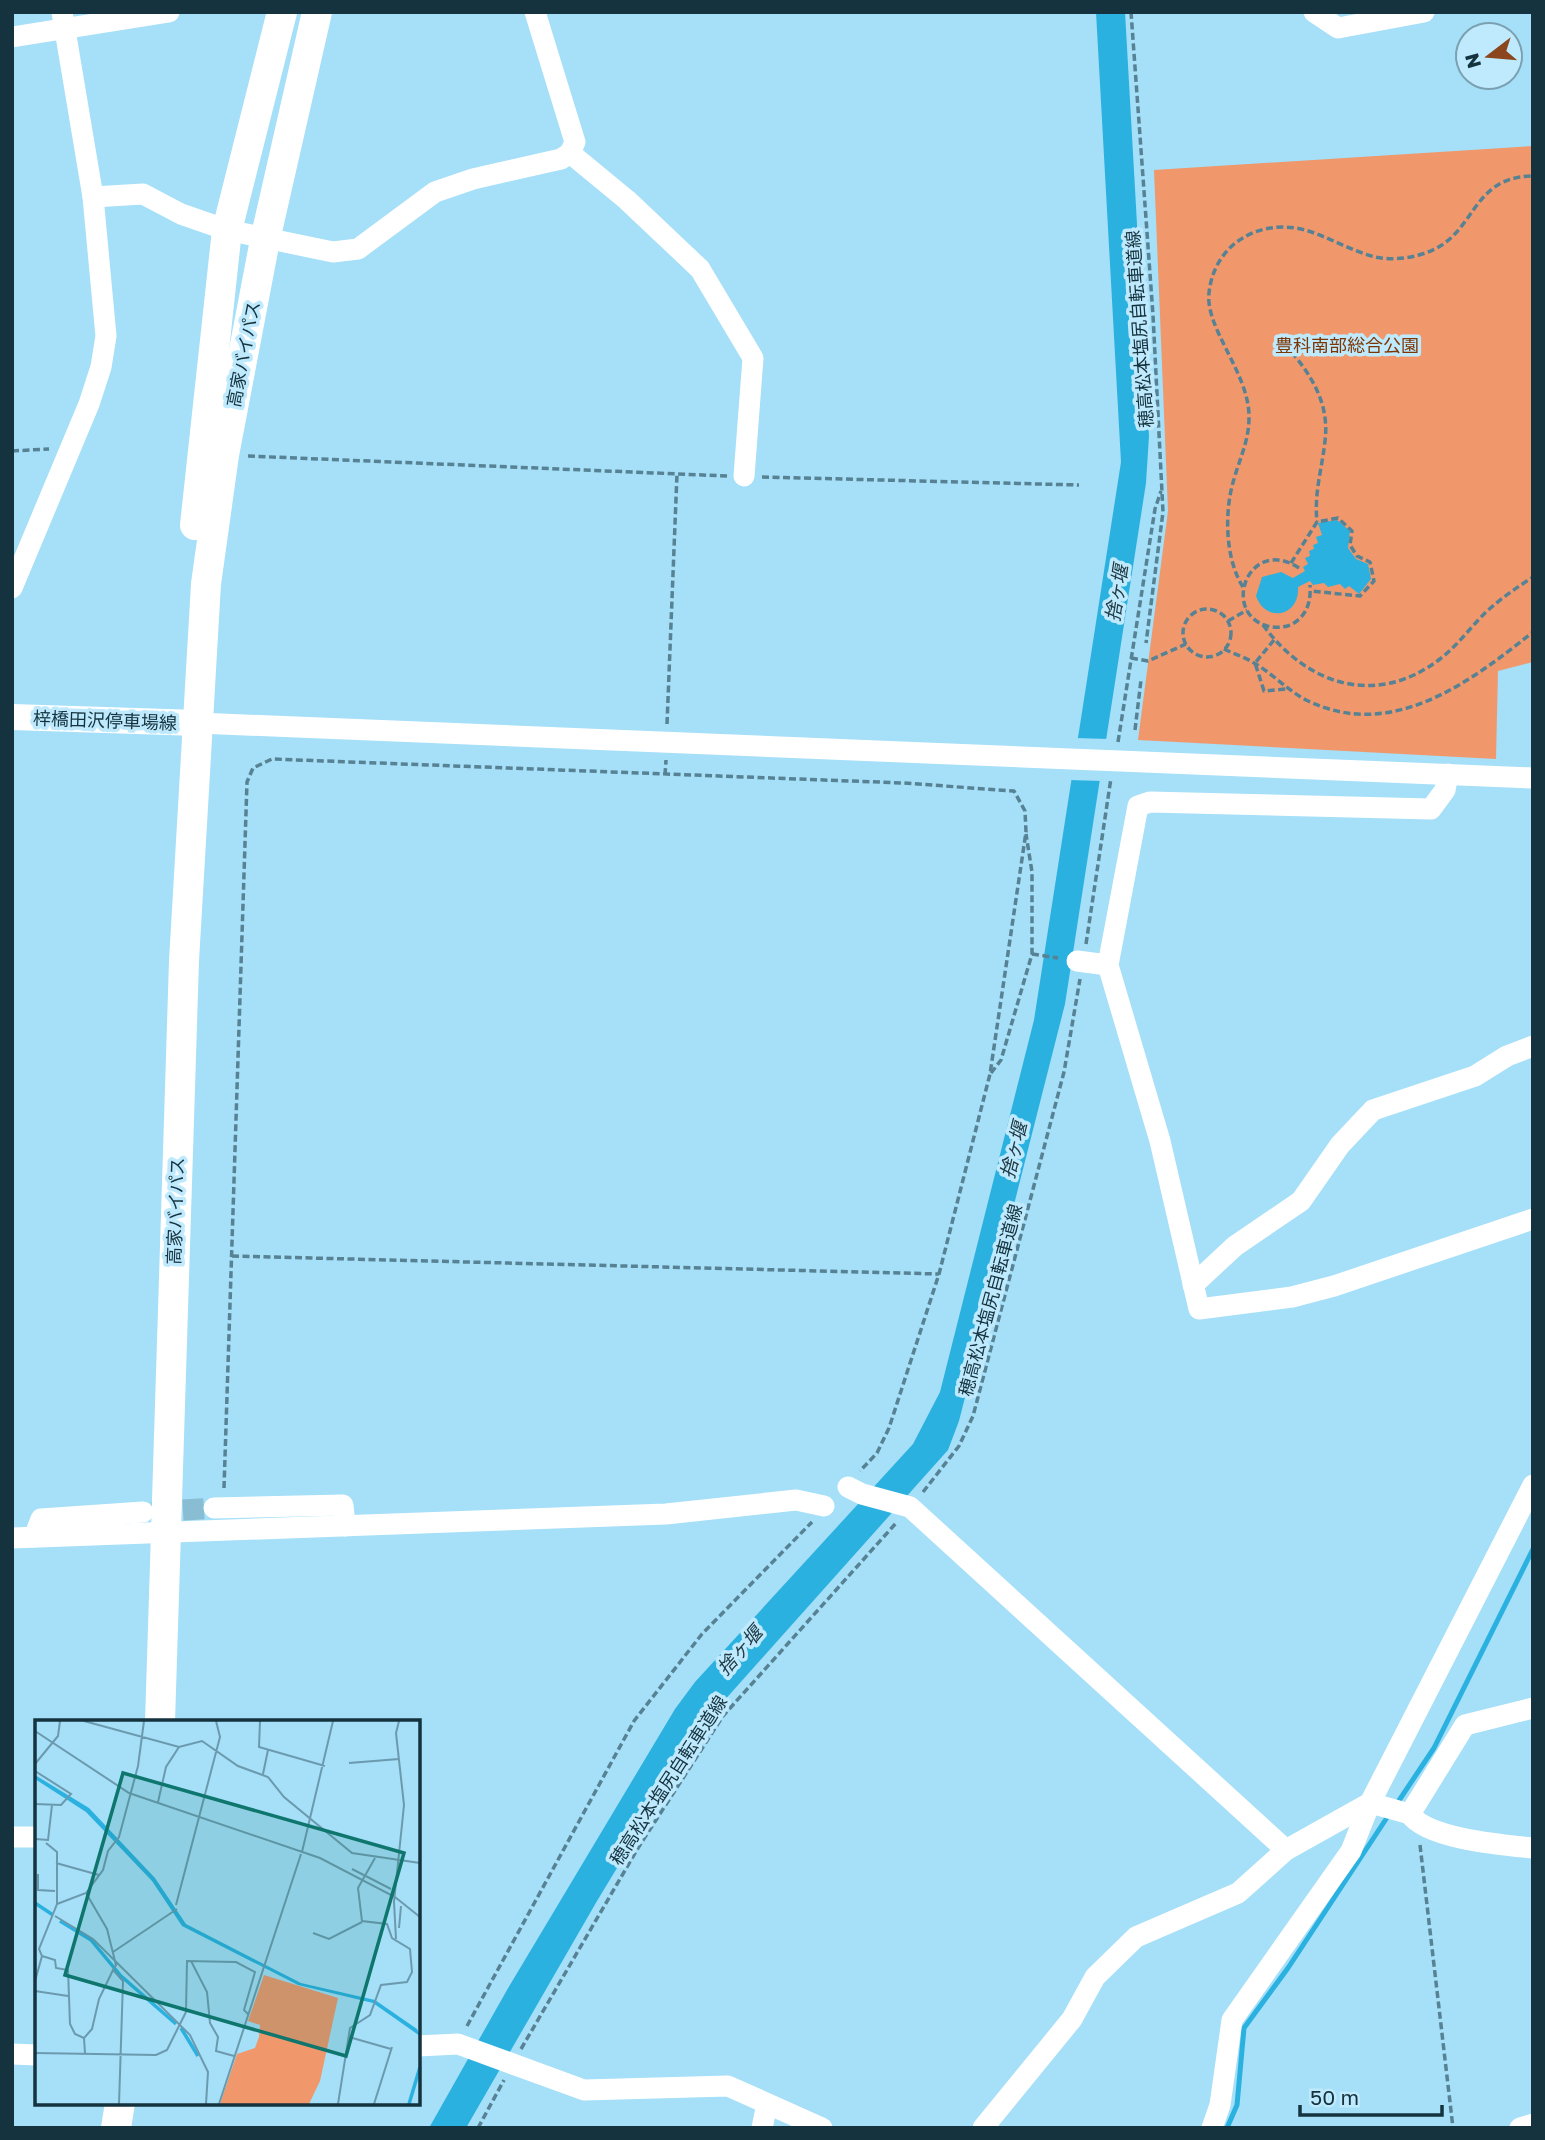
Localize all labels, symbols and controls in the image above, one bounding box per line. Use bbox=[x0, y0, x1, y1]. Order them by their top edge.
north arrow bbox=[1454, 21, 1524, 91]
text: N bbox=[1459, 51, 1485, 71]
street label: 穂高松本塩尻自転車道線 bbox=[1121, 229, 1157, 429]
street label: 高家バイパス bbox=[222, 299, 264, 409]
park label: 豊科南部総合公園 bbox=[1275, 334, 1419, 356]
water label: 捨ヶ堰 bbox=[1100, 560, 1132, 623]
street label: 梓橋田沢停車場線 bbox=[33, 706, 177, 734]
water label: 捨ヶ堰 bbox=[995, 1117, 1032, 1180]
street label: 高家バイパス bbox=[162, 1157, 188, 1265]
street label: 穂高松本塩尻自転車道線 bbox=[954, 1202, 1026, 1398]
water label: 捨ヶ堰 bbox=[712, 1619, 768, 1679]
street label: 穂高松本塩尻自転車道線 bbox=[605, 1691, 731, 1869]
inset map bbox=[35, 1720, 420, 2105]
scale bar bbox=[1300, 2074, 1442, 2118]
text: 50 m bbox=[1310, 2084, 1359, 2110]

